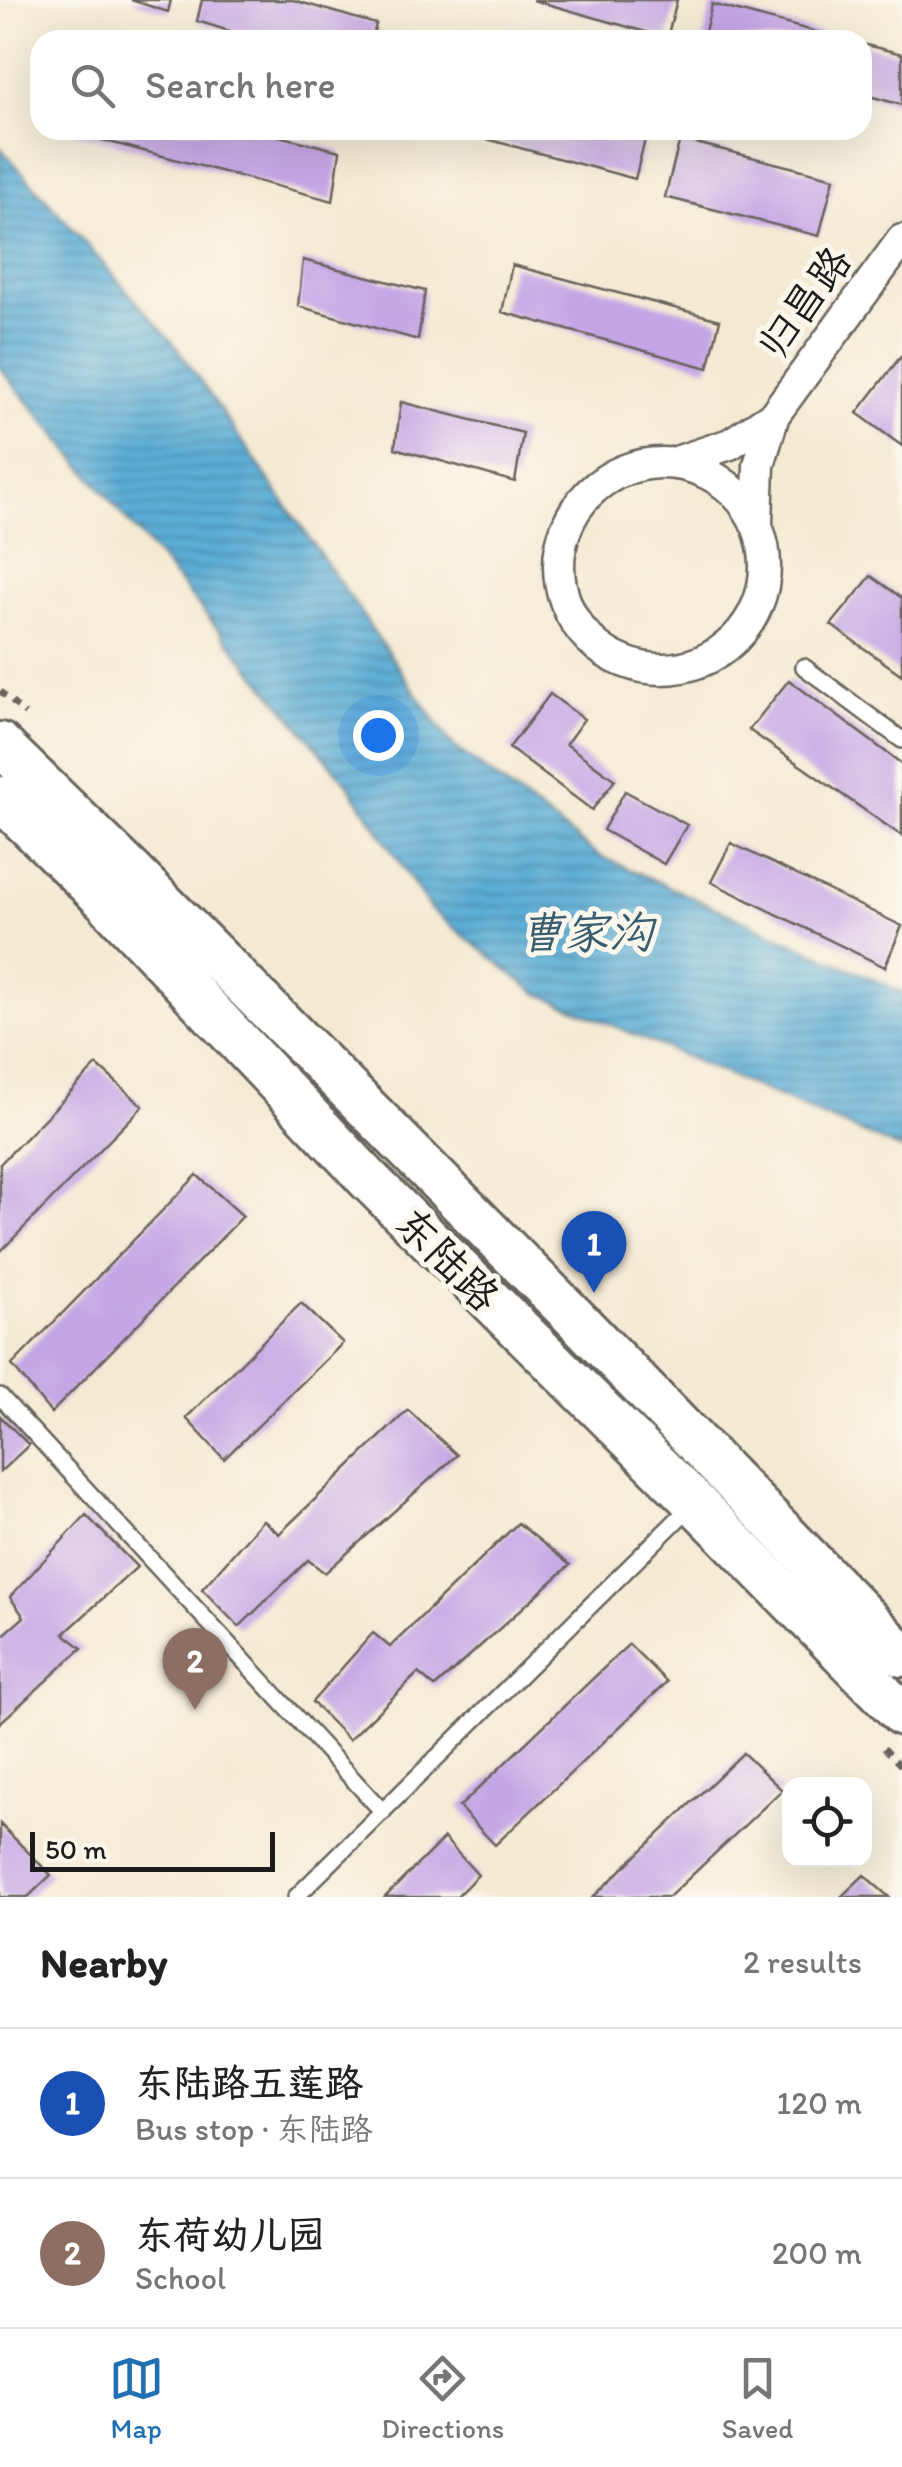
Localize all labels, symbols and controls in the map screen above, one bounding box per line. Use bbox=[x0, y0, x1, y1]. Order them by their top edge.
search box bbox=[30, 30, 872, 140]
icon: search bbox=[65, 58, 120, 113]
text: Search here bbox=[145, 62, 336, 108]
street label: 归昌路 bbox=[747, 236, 862, 368]
your location bbox=[353, 710, 404, 761]
water label: 曹家沟 bbox=[518, 905, 657, 959]
street label: 东陆路 bbox=[385, 1197, 510, 1322]
pin: 1 bbox=[562, 1210, 626, 1293]
pin: 2 bbox=[162, 1628, 228, 1710]
map controls bbox=[782, 1777, 872, 1867]
button: locate bbox=[782, 1777, 872, 1867]
scale bar bbox=[30, 1827, 275, 1872]
text: 50 m bbox=[45, 1832, 107, 1866]
text: Nearby bbox=[40, 1937, 167, 1988]
text: 2 results bbox=[743, 1943, 862, 1981]
text: 东陆路五莲路 bbox=[135, 2060, 363, 2106]
text: 1 bbox=[65, 2084, 80, 2122]
text: 120 m bbox=[776, 2084, 862, 2122]
text: Bus stop · 东陆路 bbox=[135, 2110, 372, 2148]
text: 东荷幼儿园 bbox=[135, 2212, 325, 2258]
text: 2 bbox=[64, 2234, 81, 2272]
text: 200 m bbox=[772, 2234, 862, 2272]
text: School bbox=[135, 2259, 226, 2297]
tab: Map bbox=[109, 2351, 164, 2445]
tab: Directions bbox=[381, 2351, 504, 2445]
tab: Saved bbox=[722, 2351, 793, 2445]

